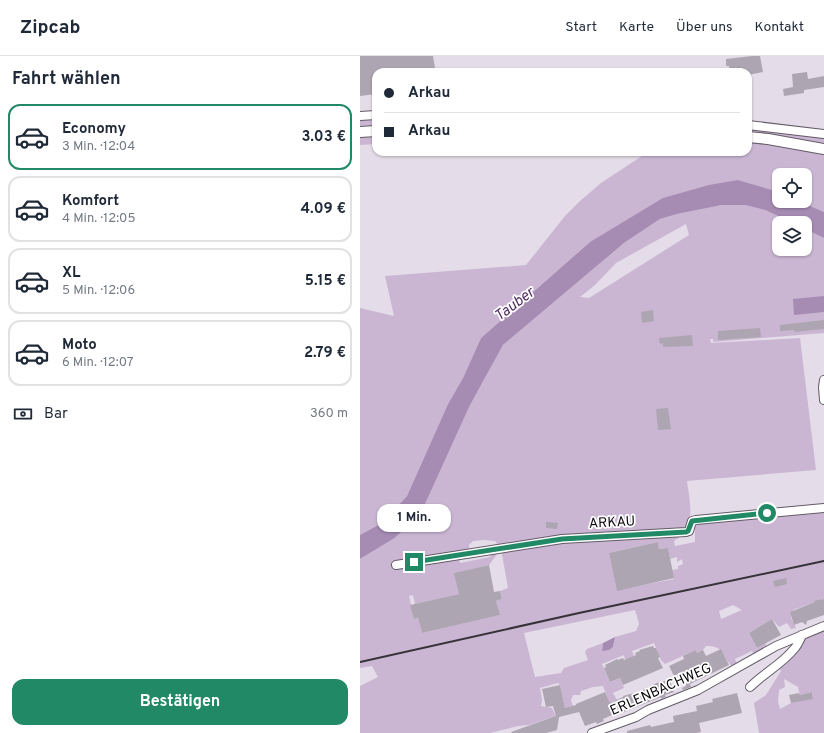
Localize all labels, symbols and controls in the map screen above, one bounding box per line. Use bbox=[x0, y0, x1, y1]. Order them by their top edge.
text: Zipcab bbox=[20, 16, 80, 40]
text: Start bbox=[565, 19, 597, 36]
text: Karte bbox=[619, 19, 654, 36]
text: Über uns bbox=[676, 19, 733, 36]
text: Kontakt bbox=[755, 19, 804, 36]
text: Fahrt wählen bbox=[12, 68, 121, 91]
text: Arkau bbox=[408, 84, 450, 103]
icon: car bbox=[14, 119, 50, 155]
text: Economy bbox=[62, 120, 126, 139]
text: Arkau bbox=[408, 122, 450, 141]
text: 3.03 € bbox=[302, 128, 346, 147]
text: 3 Min. · 12:04 bbox=[62, 139, 135, 155]
map controls bbox=[772, 168, 812, 256]
button: locate bbox=[772, 168, 812, 208]
icon: car bbox=[14, 191, 50, 227]
text: Komfort bbox=[62, 192, 119, 211]
text: 4.09 € bbox=[300, 200, 346, 219]
text: 4 Min. · 12:05 bbox=[62, 211, 135, 227]
button: layers bbox=[772, 216, 812, 256]
icon: car bbox=[14, 263, 50, 299]
text: XL bbox=[62, 264, 80, 283]
text: 5.15 € bbox=[305, 272, 346, 291]
text: 5 Min. · 12:06 bbox=[62, 283, 135, 299]
water label: Tauber bbox=[491, 283, 540, 326]
icon: car bbox=[14, 335, 50, 371]
text: Moto bbox=[62, 336, 97, 355]
text: 2.79 € bbox=[304, 344, 346, 363]
text: 6 Min. · 12:07 bbox=[62, 355, 134, 371]
icon: cash bbox=[12, 403, 34, 425]
text: Bar bbox=[44, 405, 68, 424]
text: 360 m bbox=[310, 406, 348, 422]
callout: 1 Min. bbox=[377, 504, 451, 532]
route start bbox=[758, 504, 776, 522]
text: 1 Min. bbox=[397, 510, 431, 526]
street label: ARKAU bbox=[588, 513, 636, 533]
route end bbox=[405, 553, 423, 571]
street label: ERLENBACHWEG bbox=[608, 660, 714, 720]
button: Bestätigen bbox=[12, 679, 348, 725]

